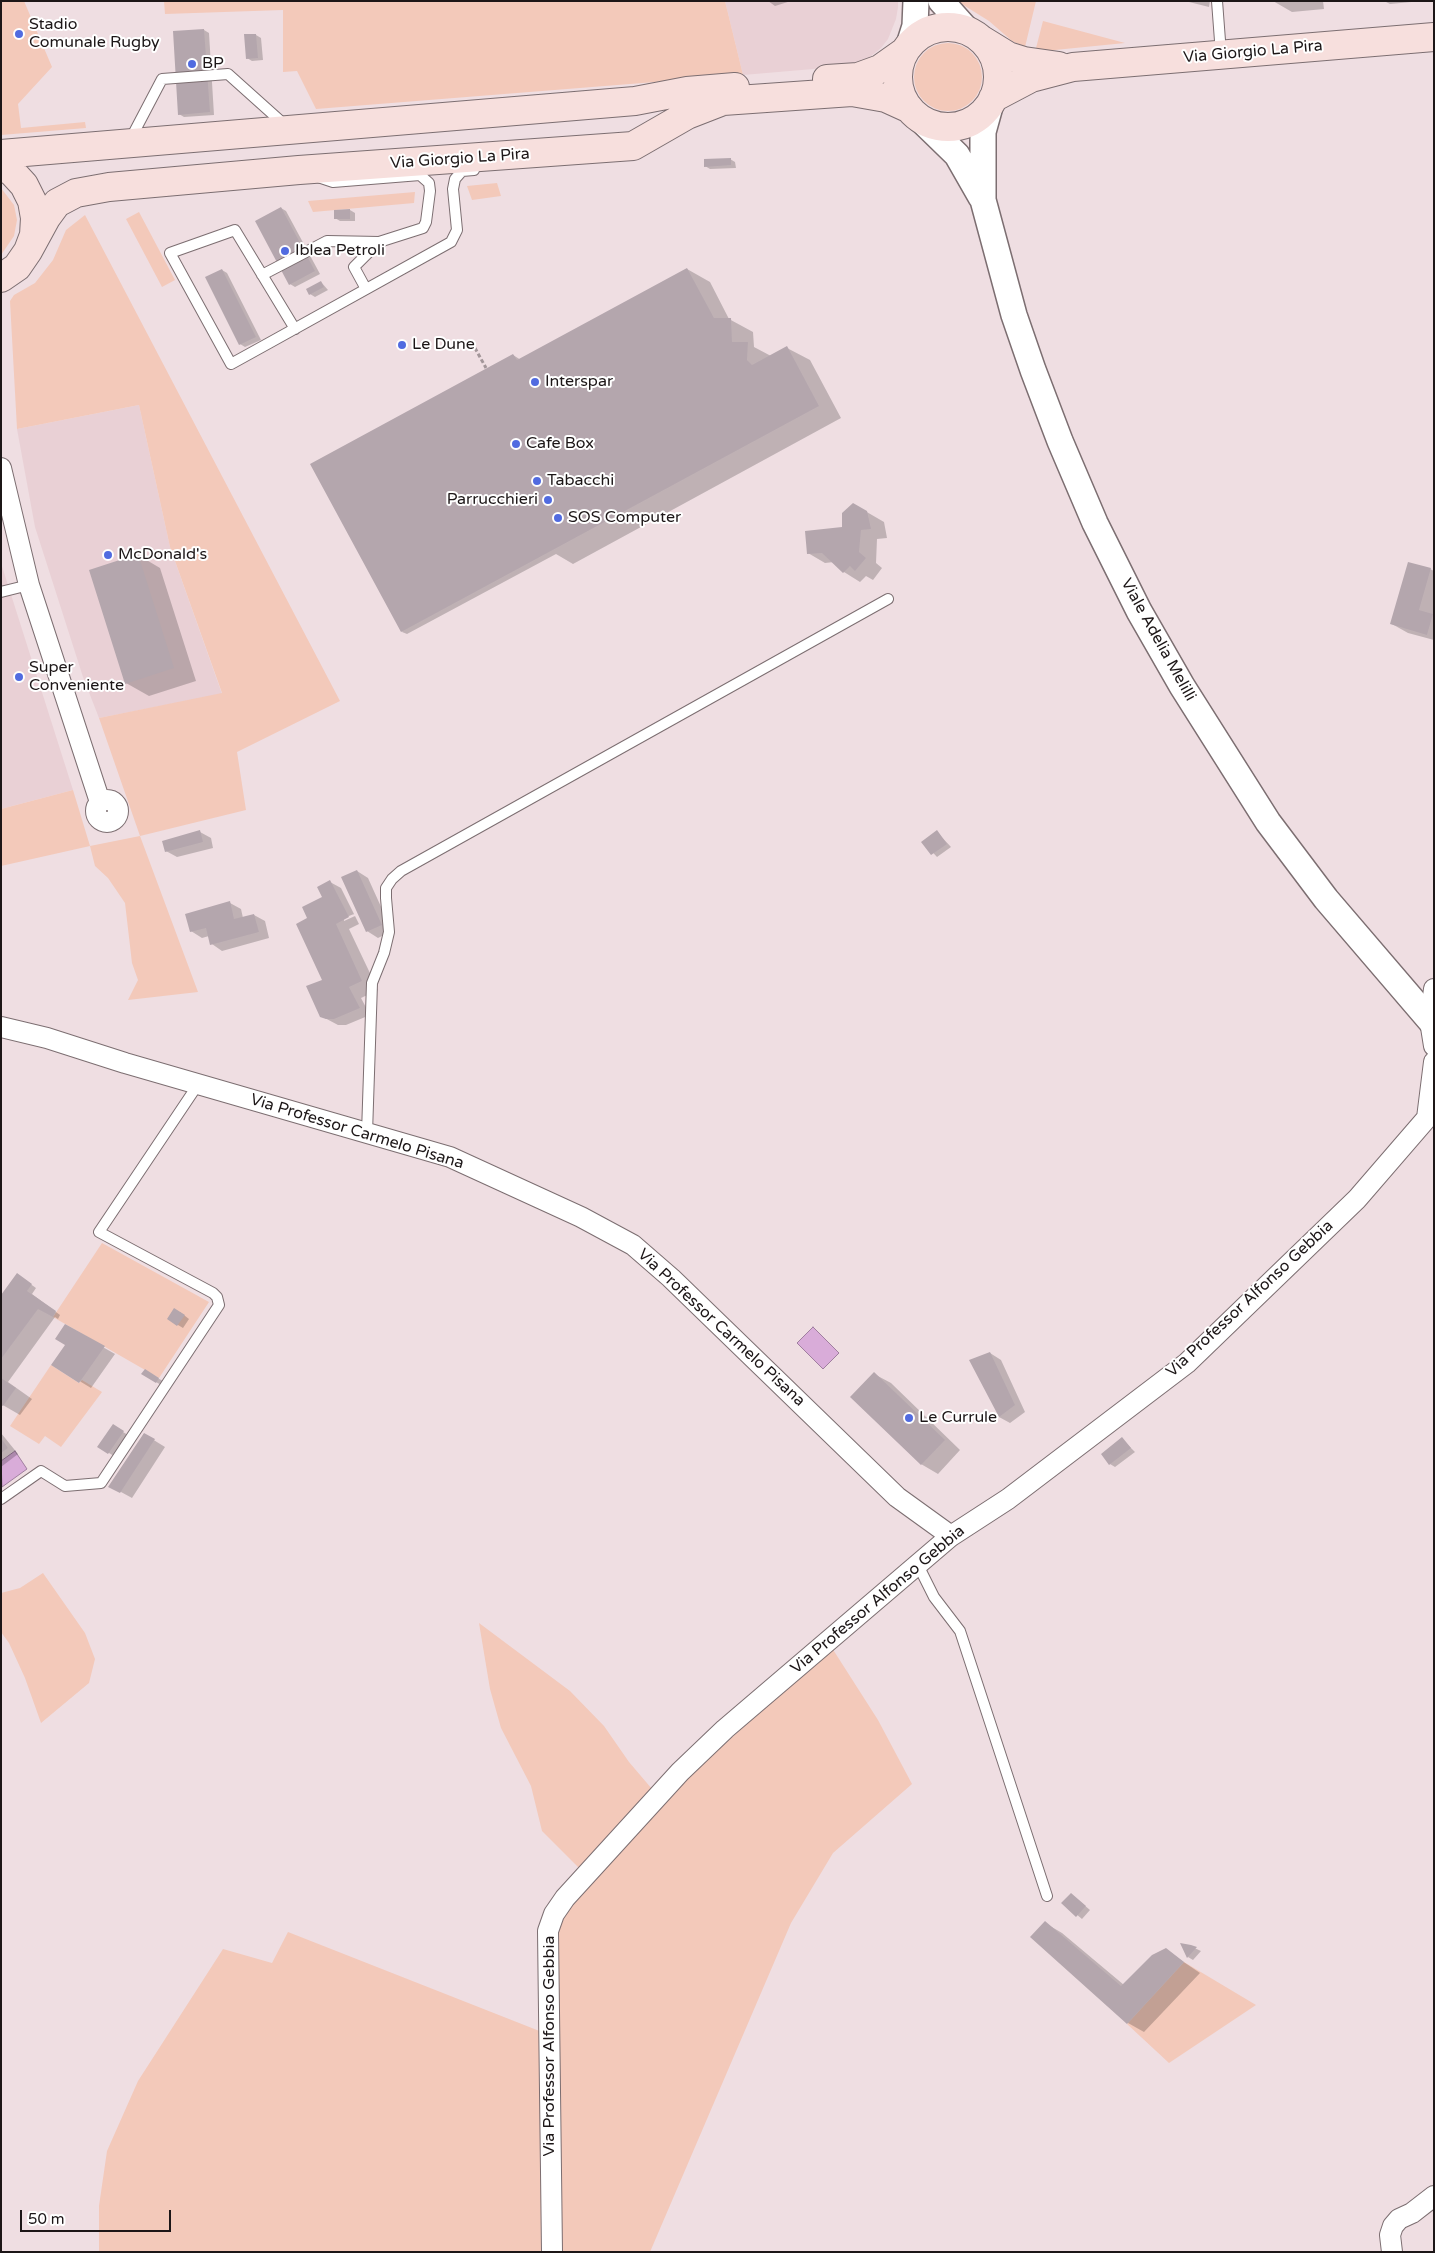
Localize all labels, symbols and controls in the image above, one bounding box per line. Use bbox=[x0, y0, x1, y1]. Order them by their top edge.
place label: Stadio Comunale Rugby bbox=[29, 15, 160, 53]
marker: Stadio Comunale Rugby bbox=[13, 28, 25, 40]
street label: Via Giorgio La Pira bbox=[1183, 36, 1323, 68]
place label: BP bbox=[202, 54, 224, 74]
marker: BP bbox=[186, 58, 198, 70]
street label: Via Giorgio La Pira bbox=[390, 145, 530, 173]
place label: Iblea Petroli bbox=[295, 241, 385, 261]
marker: Iblea Petroli bbox=[279, 245, 291, 257]
place label: Le Dune bbox=[412, 335, 475, 355]
marker: Le Dune bbox=[396, 339, 408, 351]
place label: Interspar bbox=[545, 372, 613, 392]
marker: Interspar bbox=[529, 376, 541, 388]
place label: Cafe Box bbox=[526, 434, 594, 454]
marker: Cafe Box bbox=[510, 438, 522, 450]
place label: Tabacchi bbox=[547, 471, 614, 491]
marker: Tabacchi bbox=[531, 475, 543, 487]
place label: Parrucchieri bbox=[447, 490, 538, 510]
marker: Parrucchieri bbox=[542, 494, 554, 506]
place label: SOS Computer bbox=[568, 508, 681, 528]
marker: SOS Computer bbox=[552, 512, 564, 524]
place label: McDonald's bbox=[118, 545, 207, 565]
marker: McDonald's bbox=[102, 549, 114, 561]
street label: Viale Adelia Melilli bbox=[1116, 575, 1200, 705]
place label: Super Conveniente bbox=[29, 658, 124, 696]
marker: Super Conveniente bbox=[13, 671, 25, 683]
street label: Via Professor Carmelo Pisana bbox=[248, 1090, 466, 1174]
street label: Via Professor Alfonso Gebbia bbox=[1163, 1217, 1337, 1381]
street label: Via Professor Carmelo Pisana bbox=[633, 1245, 809, 1411]
place label: Le Currule bbox=[919, 1408, 997, 1428]
marker: Le Currule bbox=[903, 1412, 915, 1424]
street label: Via Professor Alfonso Gebbia bbox=[787, 1522, 969, 1678]
street label: Via Professor Alfonso Gebbia bbox=[540, 1935, 560, 2157]
scale bar bbox=[22, 2200, 174, 2232]
text: 50 m bbox=[28, 2210, 65, 2228]

